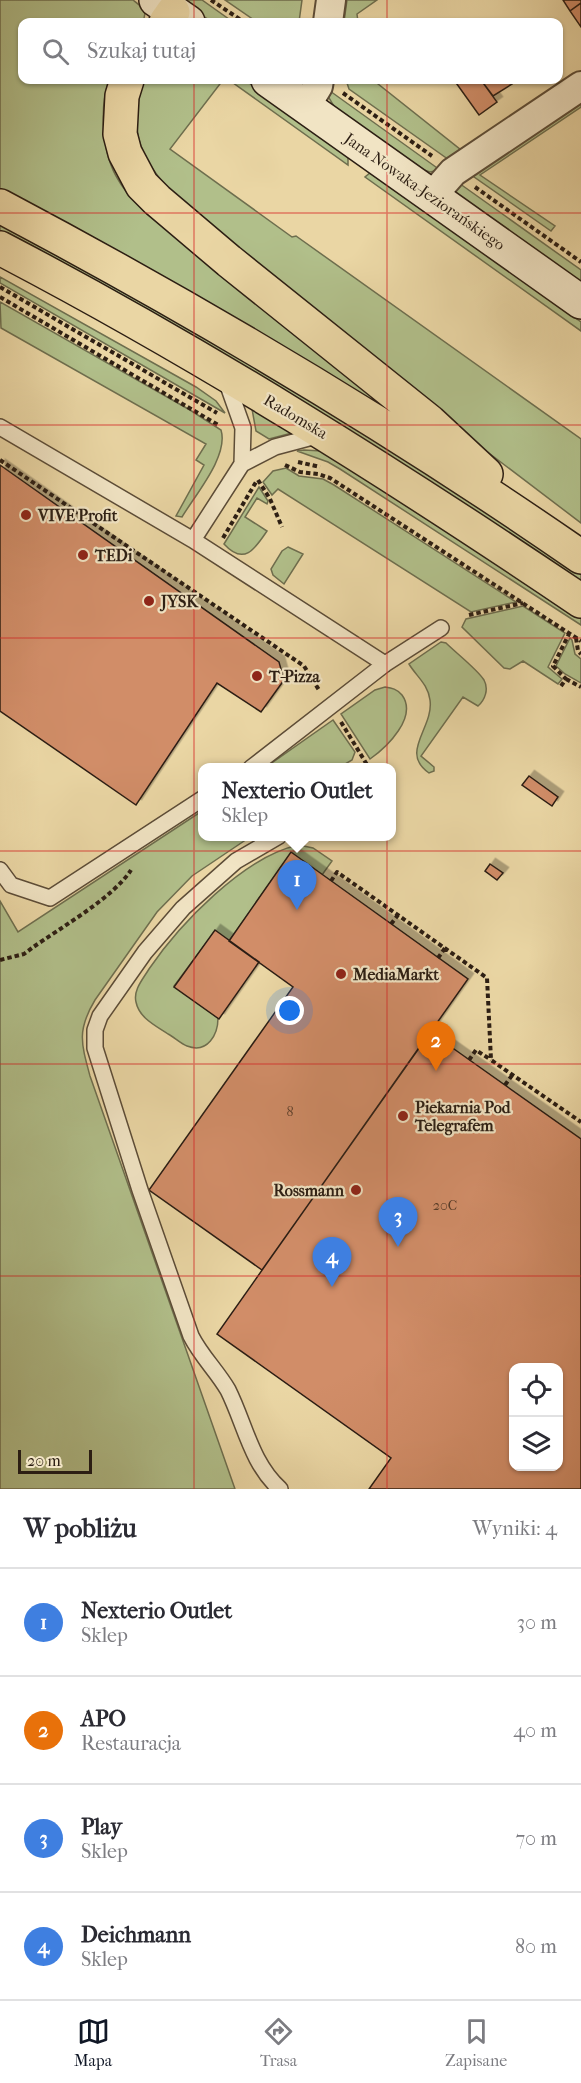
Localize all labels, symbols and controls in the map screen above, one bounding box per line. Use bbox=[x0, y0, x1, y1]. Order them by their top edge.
search box bbox=[18, 18, 563, 84]
icon: search bbox=[39, 35, 72, 68]
text: Szukaj tutaj bbox=[87, 38, 196, 64]
street label: Jana Nowaka-Jeziorańskiego bbox=[339, 127, 509, 254]
street label: Radomska bbox=[261, 390, 332, 443]
place label: VIVE Profit bbox=[37, 506, 118, 525]
marker: VIVE Profit bbox=[19, 508, 33, 522]
place label: TEDi bbox=[94, 546, 133, 565]
marker: TEDi bbox=[76, 548, 90, 562]
place label: JYSK bbox=[159, 592, 199, 612]
marker: JYSK bbox=[142, 594, 156, 608]
place label: T-Pizza bbox=[268, 667, 320, 686]
marker: T-Pizza bbox=[250, 669, 264, 683]
popup bbox=[198, 763, 396, 841]
text: Nexterio Outlet bbox=[221, 778, 373, 804]
text: Sklep bbox=[221, 804, 268, 827]
pin: 1 bbox=[278, 860, 316, 910]
place label: MediaMarkt bbox=[352, 965, 439, 984]
marker: MediaMarkt bbox=[334, 967, 348, 981]
your location bbox=[275, 996, 304, 1025]
pin: 2 bbox=[416, 1022, 456, 1071]
place label: Piekarnia Pod Telegrafem bbox=[414, 1098, 512, 1136]
house number: 8 bbox=[286, 1103, 294, 1120]
marker: Piekarnia Pod Telegrafem bbox=[396, 1109, 410, 1123]
place label: Rossmann bbox=[273, 1181, 345, 1200]
marker: Rossmann bbox=[349, 1183, 363, 1197]
house number: 20C bbox=[433, 1197, 457, 1214]
pin: 3 bbox=[378, 1198, 418, 1247]
pin: 4 bbox=[312, 1238, 352, 1287]
map controls bbox=[509, 1363, 563, 1471]
button: locate bbox=[509, 1363, 563, 1417]
button: layers bbox=[509, 1417, 563, 1471]
scale bar bbox=[18, 1447, 92, 1474]
text: 20 m bbox=[27, 1451, 61, 1470]
text: W pobliżu bbox=[24, 1513, 137, 1544]
text: Wyniki: 4 bbox=[473, 1517, 557, 1540]
text: Nexterio Outlet bbox=[81, 1598, 232, 1624]
text: 1 bbox=[40, 1611, 47, 1634]
text: 30 m bbox=[517, 1611, 557, 1634]
text: Sklep bbox=[81, 1624, 128, 1647]
text: APO bbox=[81, 1706, 126, 1732]
text: 2 bbox=[38, 1719, 49, 1742]
text: 40 m bbox=[513, 1719, 557, 1742]
text: Restauracja bbox=[81, 1732, 181, 1755]
text: Play bbox=[81, 1814, 122, 1840]
text: 3 bbox=[39, 1827, 48, 1850]
text: 70 m bbox=[515, 1827, 557, 1850]
text: Sklep bbox=[81, 1840, 128, 1863]
text: Deichmann bbox=[81, 1922, 191, 1948]
text: 4 bbox=[38, 1935, 49, 1958]
text: 80 m bbox=[515, 1935, 557, 1958]
text: Sklep bbox=[81, 1948, 128, 1971]
tab: Mapa bbox=[74, 2015, 112, 2070]
tab: Trasa bbox=[260, 2015, 297, 2070]
tab: Zapisane bbox=[445, 2015, 507, 2070]

